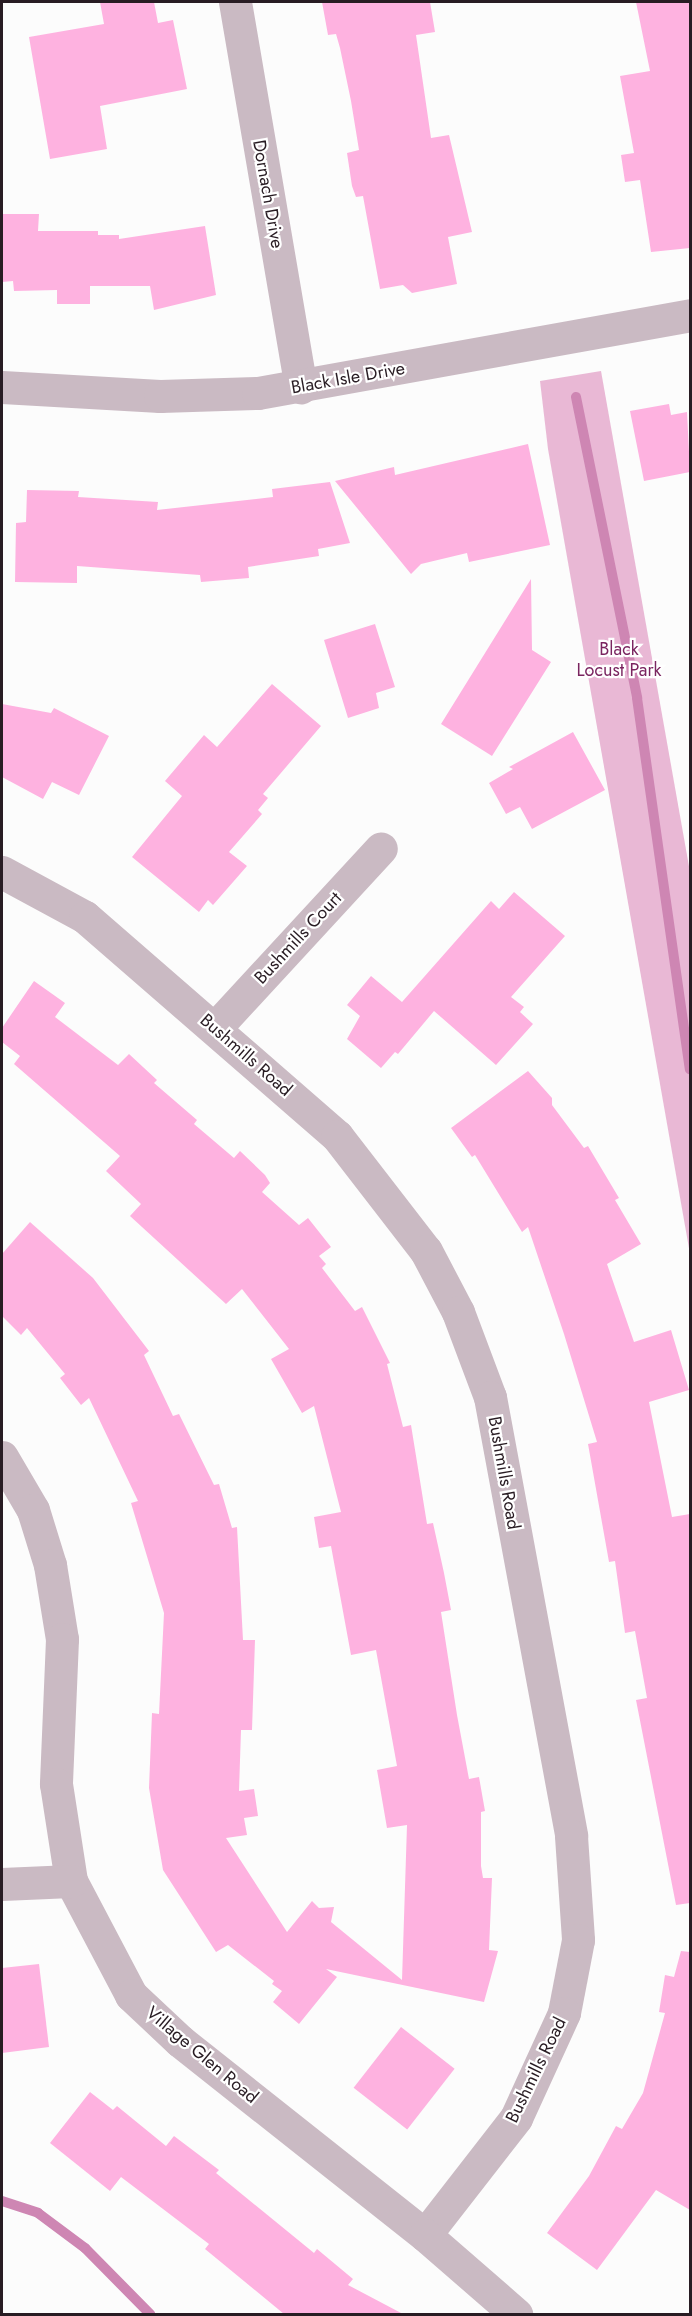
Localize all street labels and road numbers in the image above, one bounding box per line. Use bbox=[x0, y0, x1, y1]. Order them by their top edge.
street label: Dornach Drive bbox=[248, 138, 288, 250]
street label: Black Isle Drive bbox=[289, 357, 407, 399]
street label: Bushmills Court bbox=[250, 888, 346, 988]
street label: Bushmills Road bbox=[196, 1009, 296, 1101]
street label: Bushmills Road bbox=[483, 1415, 525, 1531]
street label: Village Glen Road bbox=[142, 2002, 262, 2108]
street label: Bushmills Road bbox=[501, 2014, 571, 2126]

